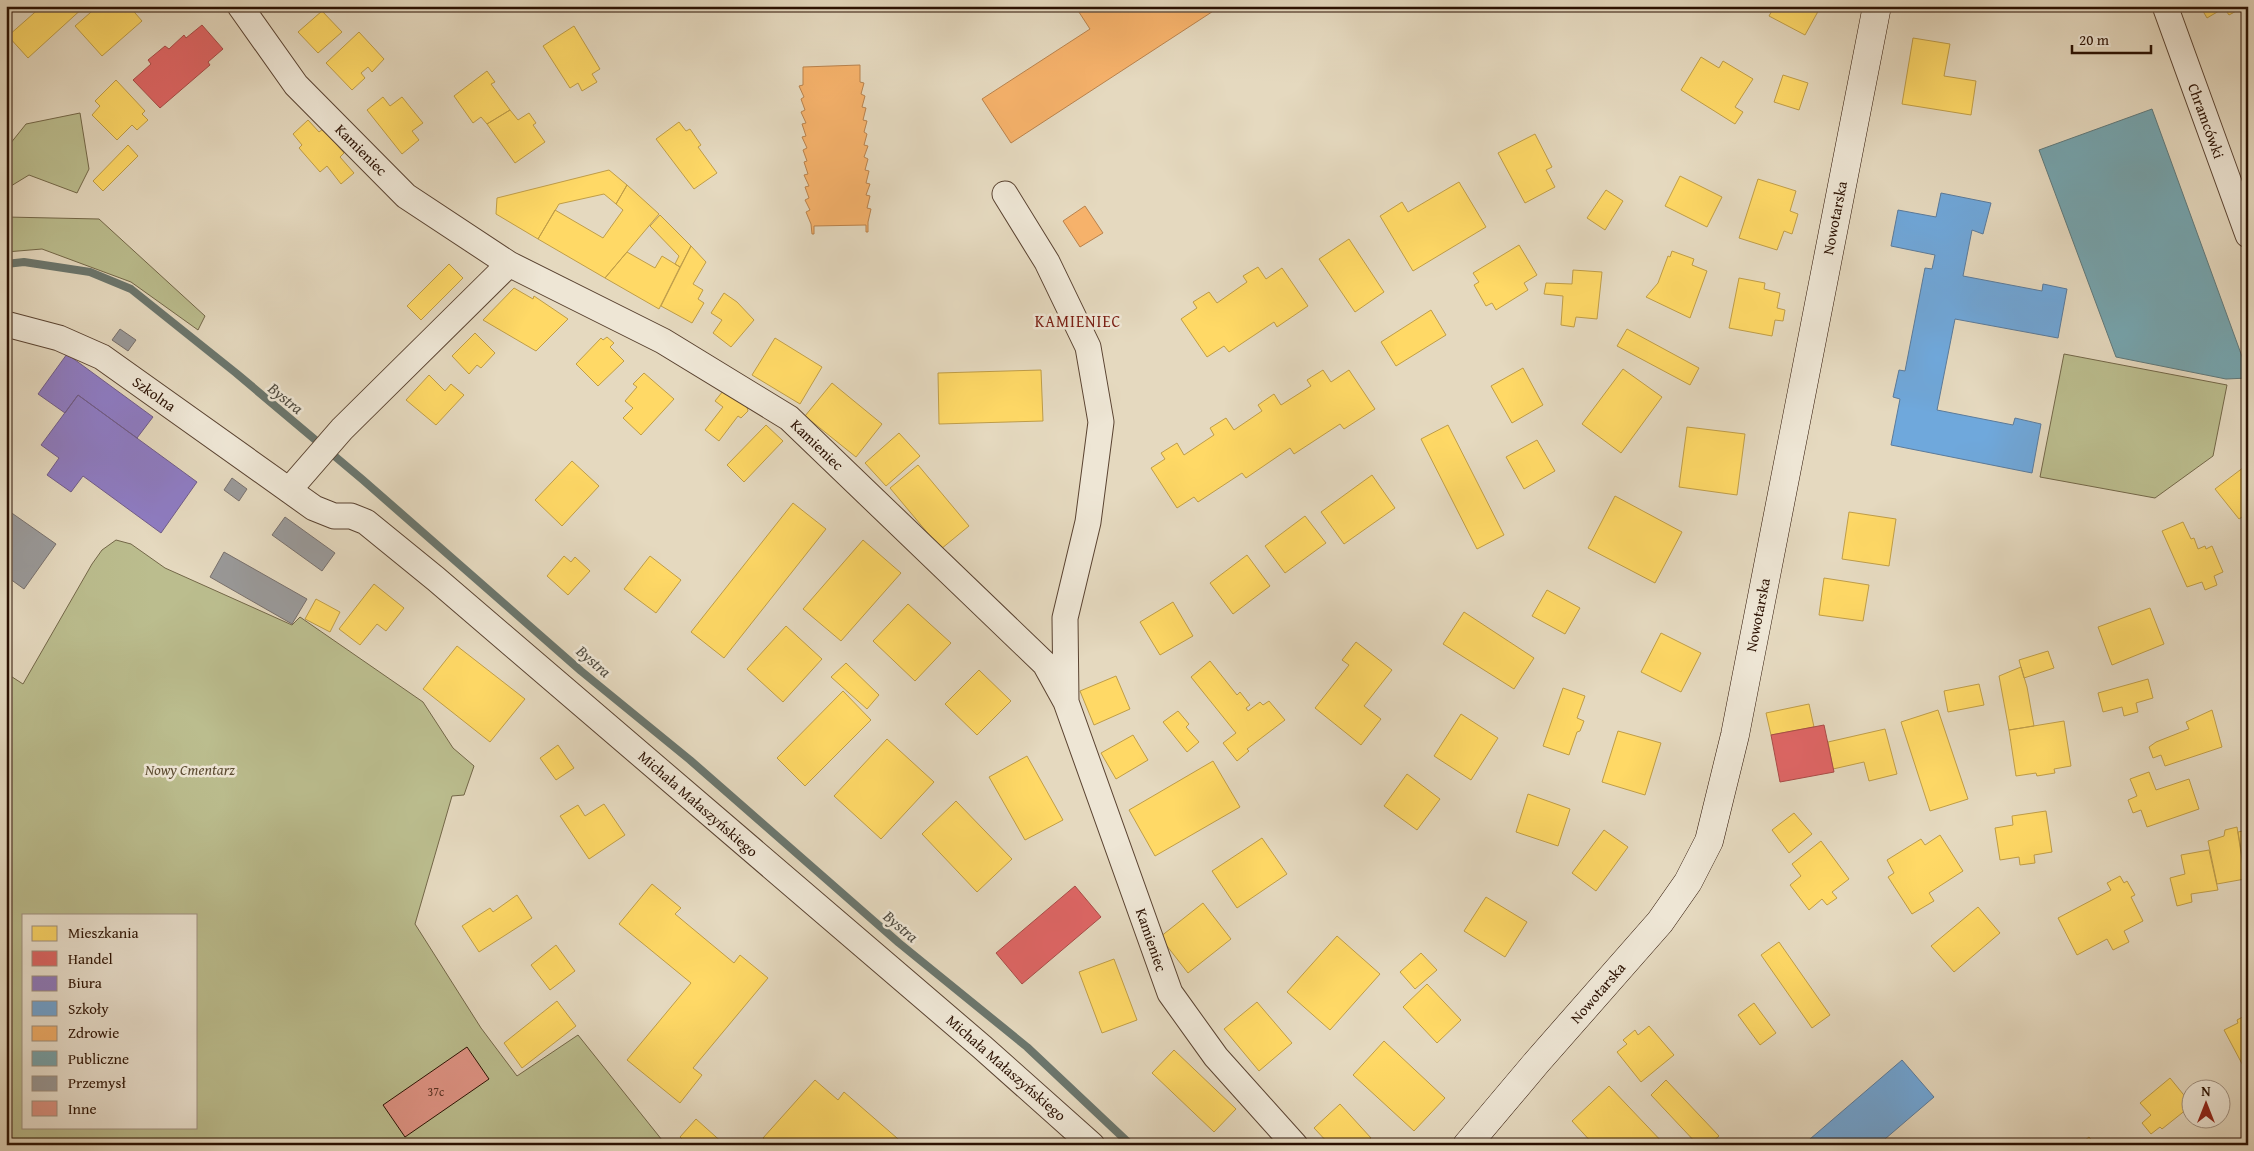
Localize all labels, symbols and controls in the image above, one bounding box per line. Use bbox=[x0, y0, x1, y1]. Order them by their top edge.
scale bar bbox=[2072, 22, 2150, 54]
text: 20 m bbox=[2079, 29, 2110, 50]
street label: Chramcówki bbox=[2183, 80, 2230, 161]
street label: Kamieniec bbox=[331, 119, 392, 181]
street label: Nowotarska bbox=[1817, 179, 1852, 256]
district label: KAMIENIEC bbox=[1035, 309, 1121, 333]
street label: Szkolna bbox=[128, 371, 180, 416]
water label: Bystra bbox=[262, 376, 309, 420]
street label: Kamieniec bbox=[786, 414, 849, 475]
street label: Nowotarska bbox=[1740, 576, 1775, 653]
water label: Bystra bbox=[571, 638, 617, 683]
street label: Michała Małaszyńskiego bbox=[634, 746, 763, 862]
park label: Nowy Cmentarz bbox=[145, 759, 235, 780]
water label: Bystra bbox=[878, 904, 924, 948]
street label: Kamieniec bbox=[1131, 905, 1172, 975]
legend bbox=[22, 914, 198, 1128]
text: Mieszkania bbox=[68, 922, 139, 943]
text: Handel bbox=[68, 948, 113, 969]
street label: Nowotarska bbox=[1565, 958, 1630, 1028]
text: Biura bbox=[68, 972, 102, 993]
text: Szkoły bbox=[68, 998, 109, 1019]
street label: Michała Małaszyńskiego bbox=[942, 1010, 1071, 1126]
text: Zdrowie bbox=[68, 1022, 119, 1043]
text: Publiczne bbox=[68, 1048, 129, 1069]
text: Przemysł bbox=[68, 1072, 127, 1093]
north arrow bbox=[2182, 1078, 2232, 1128]
text: N bbox=[2201, 1081, 2211, 1101]
house number: 37c bbox=[428, 1083, 445, 1100]
text: Inne bbox=[68, 1098, 97, 1119]

